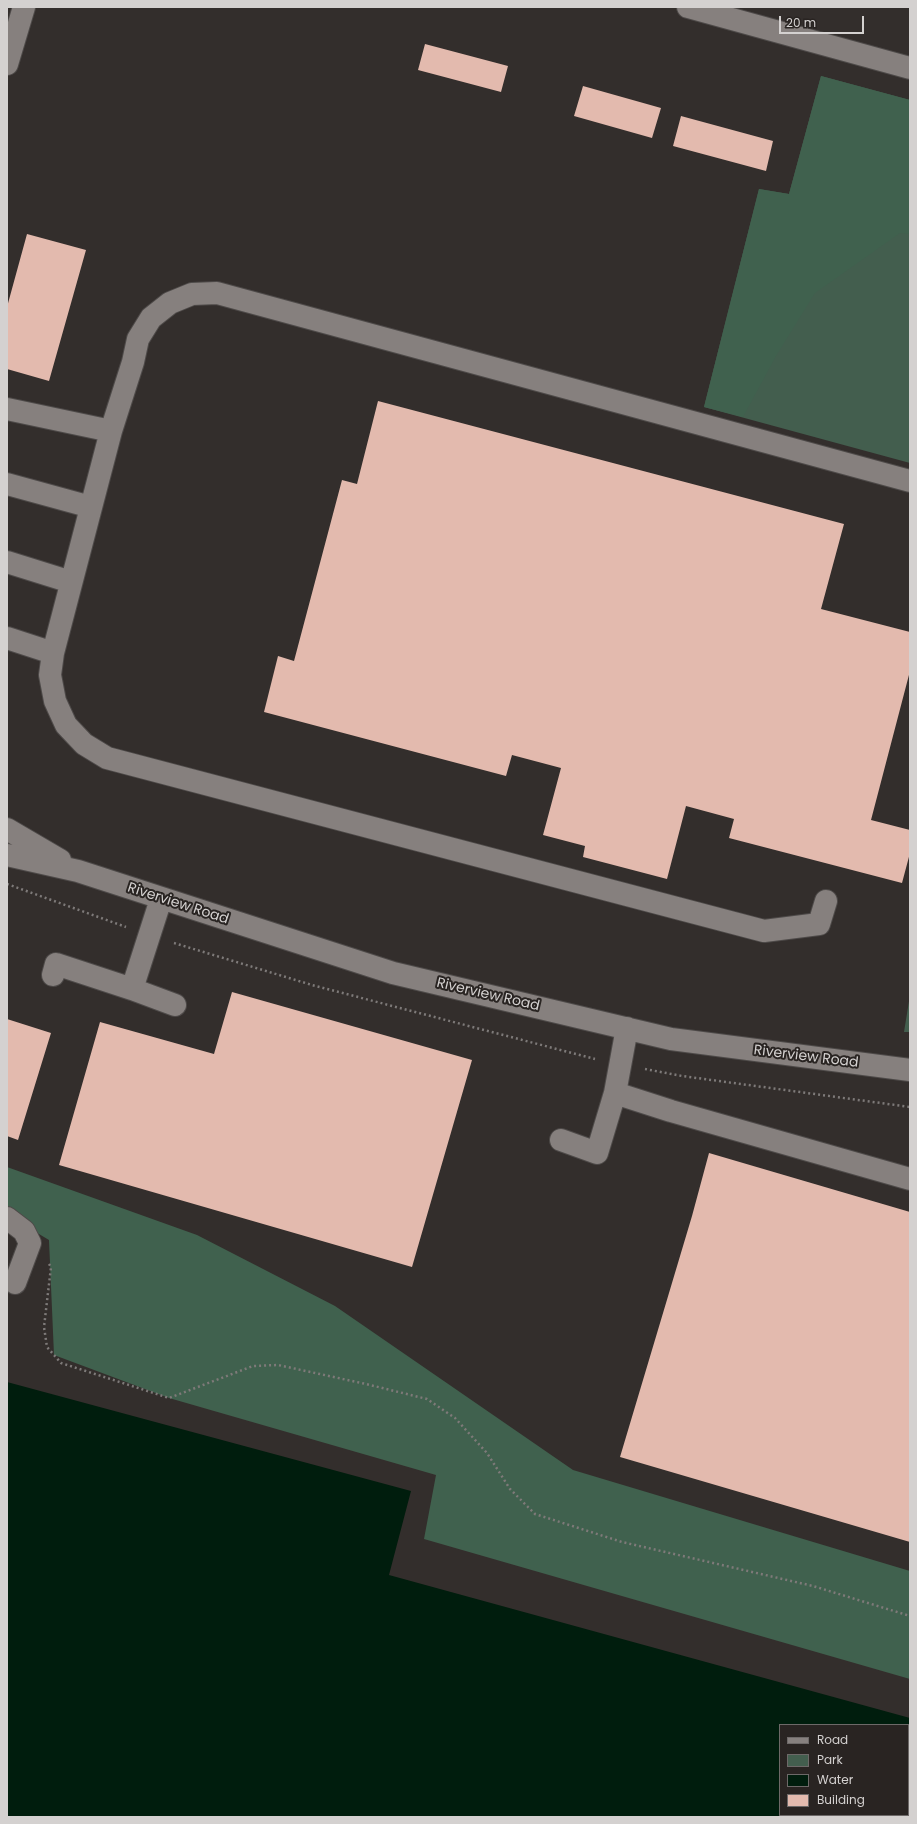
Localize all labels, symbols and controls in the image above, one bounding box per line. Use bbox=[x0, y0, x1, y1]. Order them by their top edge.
scale bar bbox=[781, 8, 866, 34]
text: 20 m bbox=[786, 14, 816, 31]
street label: Riverview Road bbox=[125, 880, 231, 928]
street label: Riverview Road bbox=[435, 975, 541, 1015]
street label: Riverview Road bbox=[753, 1042, 859, 1072]
legend bbox=[779, 1724, 909, 1816]
text: Road bbox=[817, 1731, 848, 1748]
text: Park bbox=[817, 1751, 843, 1768]
text: Water bbox=[817, 1771, 853, 1788]
text: Building bbox=[817, 1791, 865, 1808]

